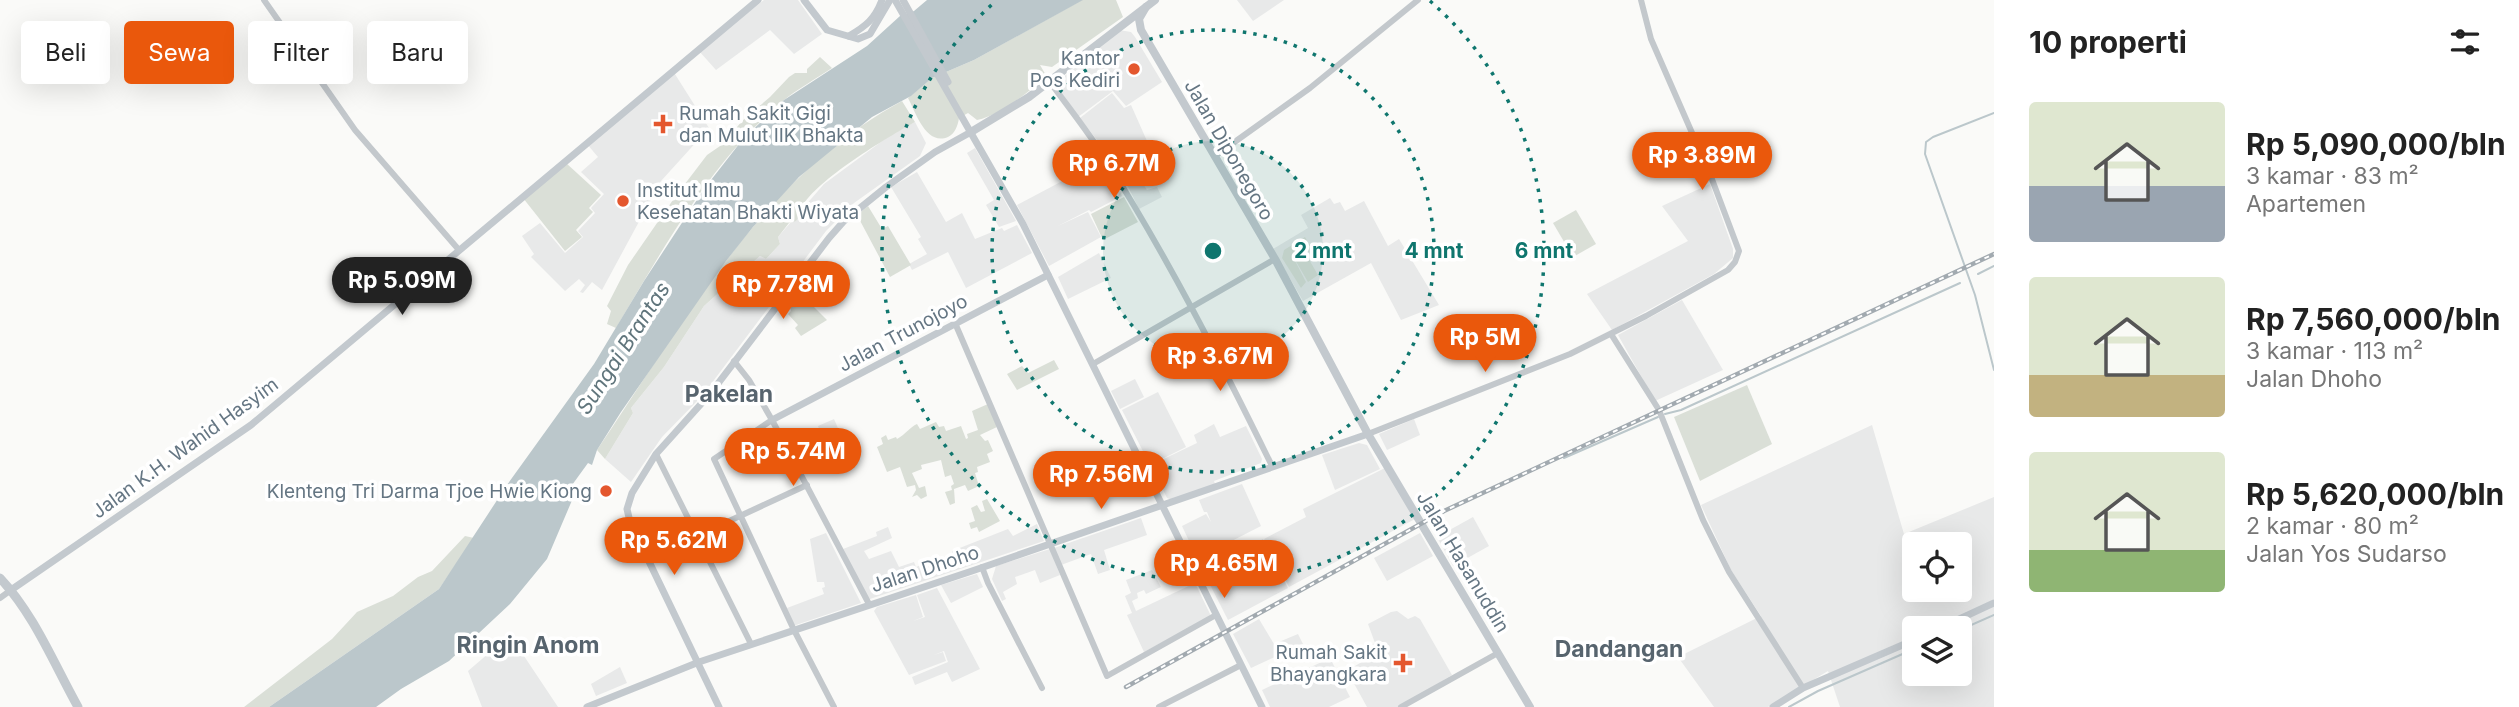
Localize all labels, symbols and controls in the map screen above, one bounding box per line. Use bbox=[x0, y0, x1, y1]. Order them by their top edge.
chip: Beli bbox=[21, 21, 110, 84]
chip: Sewa bbox=[124, 21, 234, 84]
chip: Filter bbox=[248, 21, 353, 84]
chip: Baru bbox=[367, 21, 468, 84]
icon: filters bbox=[2446, 23, 2484, 61]
text: 10 properti bbox=[2029, 24, 2187, 60]
place label: Kantor Pos Kediri bbox=[1030, 47, 1120, 92]
marker: Kantor Pos Kediri bbox=[1126, 61, 1142, 77]
street label: Jalan Diponegoro bbox=[1179, 76, 1279, 224]
place label: Rumah Sakit Gigi dan Mulut IIK Bhakta bbox=[679, 102, 864, 147]
marker: Rumah Sakit Gigi dan Mulut IIK Bhakta bbox=[653, 114, 673, 134]
text: Rp 5,090,000/bln bbox=[2246, 126, 2506, 162]
icon: home bbox=[2085, 130, 2169, 214]
pin: Rp 3.89M bbox=[1630, 132, 1774, 192]
pin: Rp 6.7M bbox=[1049, 140, 1179, 200]
text: Rp 3.89M bbox=[1648, 141, 1756, 169]
text: Rp 6.7M bbox=[1068, 149, 1160, 177]
text: 3 kamar · 83 m² bbox=[2246, 162, 2419, 190]
place label: Institut Ilmu Kesehatan Bhakti Wiyata bbox=[637, 179, 859, 224]
text: Apartemen bbox=[2246, 190, 2366, 218]
marker: Institut Ilmu Kesehatan Bhakti Wiyata bbox=[615, 193, 631, 209]
text: 2 mnt bbox=[1294, 238, 1352, 263]
text: 4 mnt bbox=[1404, 238, 1464, 263]
text: 6 mnt bbox=[1515, 238, 1574, 263]
centre of rings bbox=[1201, 239, 1225, 263]
pin: Rp 5.09M bbox=[330, 258, 474, 317]
pin: Rp 7.78M bbox=[711, 262, 855, 321]
text: Rp 5.09M bbox=[348, 266, 456, 294]
text: Rp 7.78M bbox=[732, 270, 834, 298]
water label: Sungai Brantas bbox=[571, 277, 675, 419]
street label: Jalan Trunojoyo bbox=[835, 289, 971, 377]
text: Rp 7,560,000/bln bbox=[2246, 301, 2500, 337]
icon: home bbox=[2085, 305, 2169, 389]
pin: Rp 5M bbox=[1436, 314, 1534, 374]
text: Rp 5M bbox=[1449, 323, 1521, 351]
pin: Rp 3.67M bbox=[1148, 334, 1292, 393]
text: 3 kamar · 113 m² bbox=[2246, 337, 2423, 365]
text: Rp 3.67M bbox=[1167, 342, 1273, 370]
text: Jalan Dhoho bbox=[2246, 365, 2382, 393]
street label: Jalan K.H. Wahid Hasyim bbox=[87, 373, 283, 523]
district label: Pakelan bbox=[685, 380, 773, 408]
pin: Rp 5.74M bbox=[721, 428, 865, 488]
text: Rp 5.74M bbox=[740, 437, 846, 465]
pin: Rp 7.56M bbox=[1029, 452, 1173, 511]
text: Rp 7.56M bbox=[1049, 460, 1153, 488]
text: Rp 5,620,000/bln bbox=[2246, 476, 2504, 512]
place label: Klenteng Tri Darma Tjoe Hwie Kiong bbox=[267, 480, 592, 503]
icon: home bbox=[2085, 480, 2169, 564]
marker: Klenteng Tri Darma Tjoe Hwie Kiong bbox=[598, 483, 614, 499]
street label: Jalan Hasanuddin bbox=[1412, 487, 1514, 637]
text: 2 kamar · 80 m² bbox=[2246, 512, 2419, 540]
pin: Rp 5.62M bbox=[602, 518, 746, 577]
text: Rp 5.62M bbox=[620, 526, 728, 554]
map controls bbox=[1902, 532, 1972, 686]
button: locate bbox=[1902, 532, 1972, 602]
pin: Rp 4.65M bbox=[1152, 540, 1296, 600]
text: Jalan Yos Sudarso bbox=[2246, 540, 2447, 568]
street label: Jalan Dhoho bbox=[868, 541, 982, 597]
text: Rp 4.65M bbox=[1170, 549, 1278, 577]
button: layers bbox=[1902, 616, 1972, 686]
district label: Ringin Anom bbox=[457, 631, 599, 659]
district label: Dandangan bbox=[1555, 635, 1683, 663]
place label: Rumah Sakit Bhayangkara bbox=[1270, 641, 1387, 686]
marker: Rumah Sakit Bhayangkara bbox=[1393, 653, 1413, 673]

